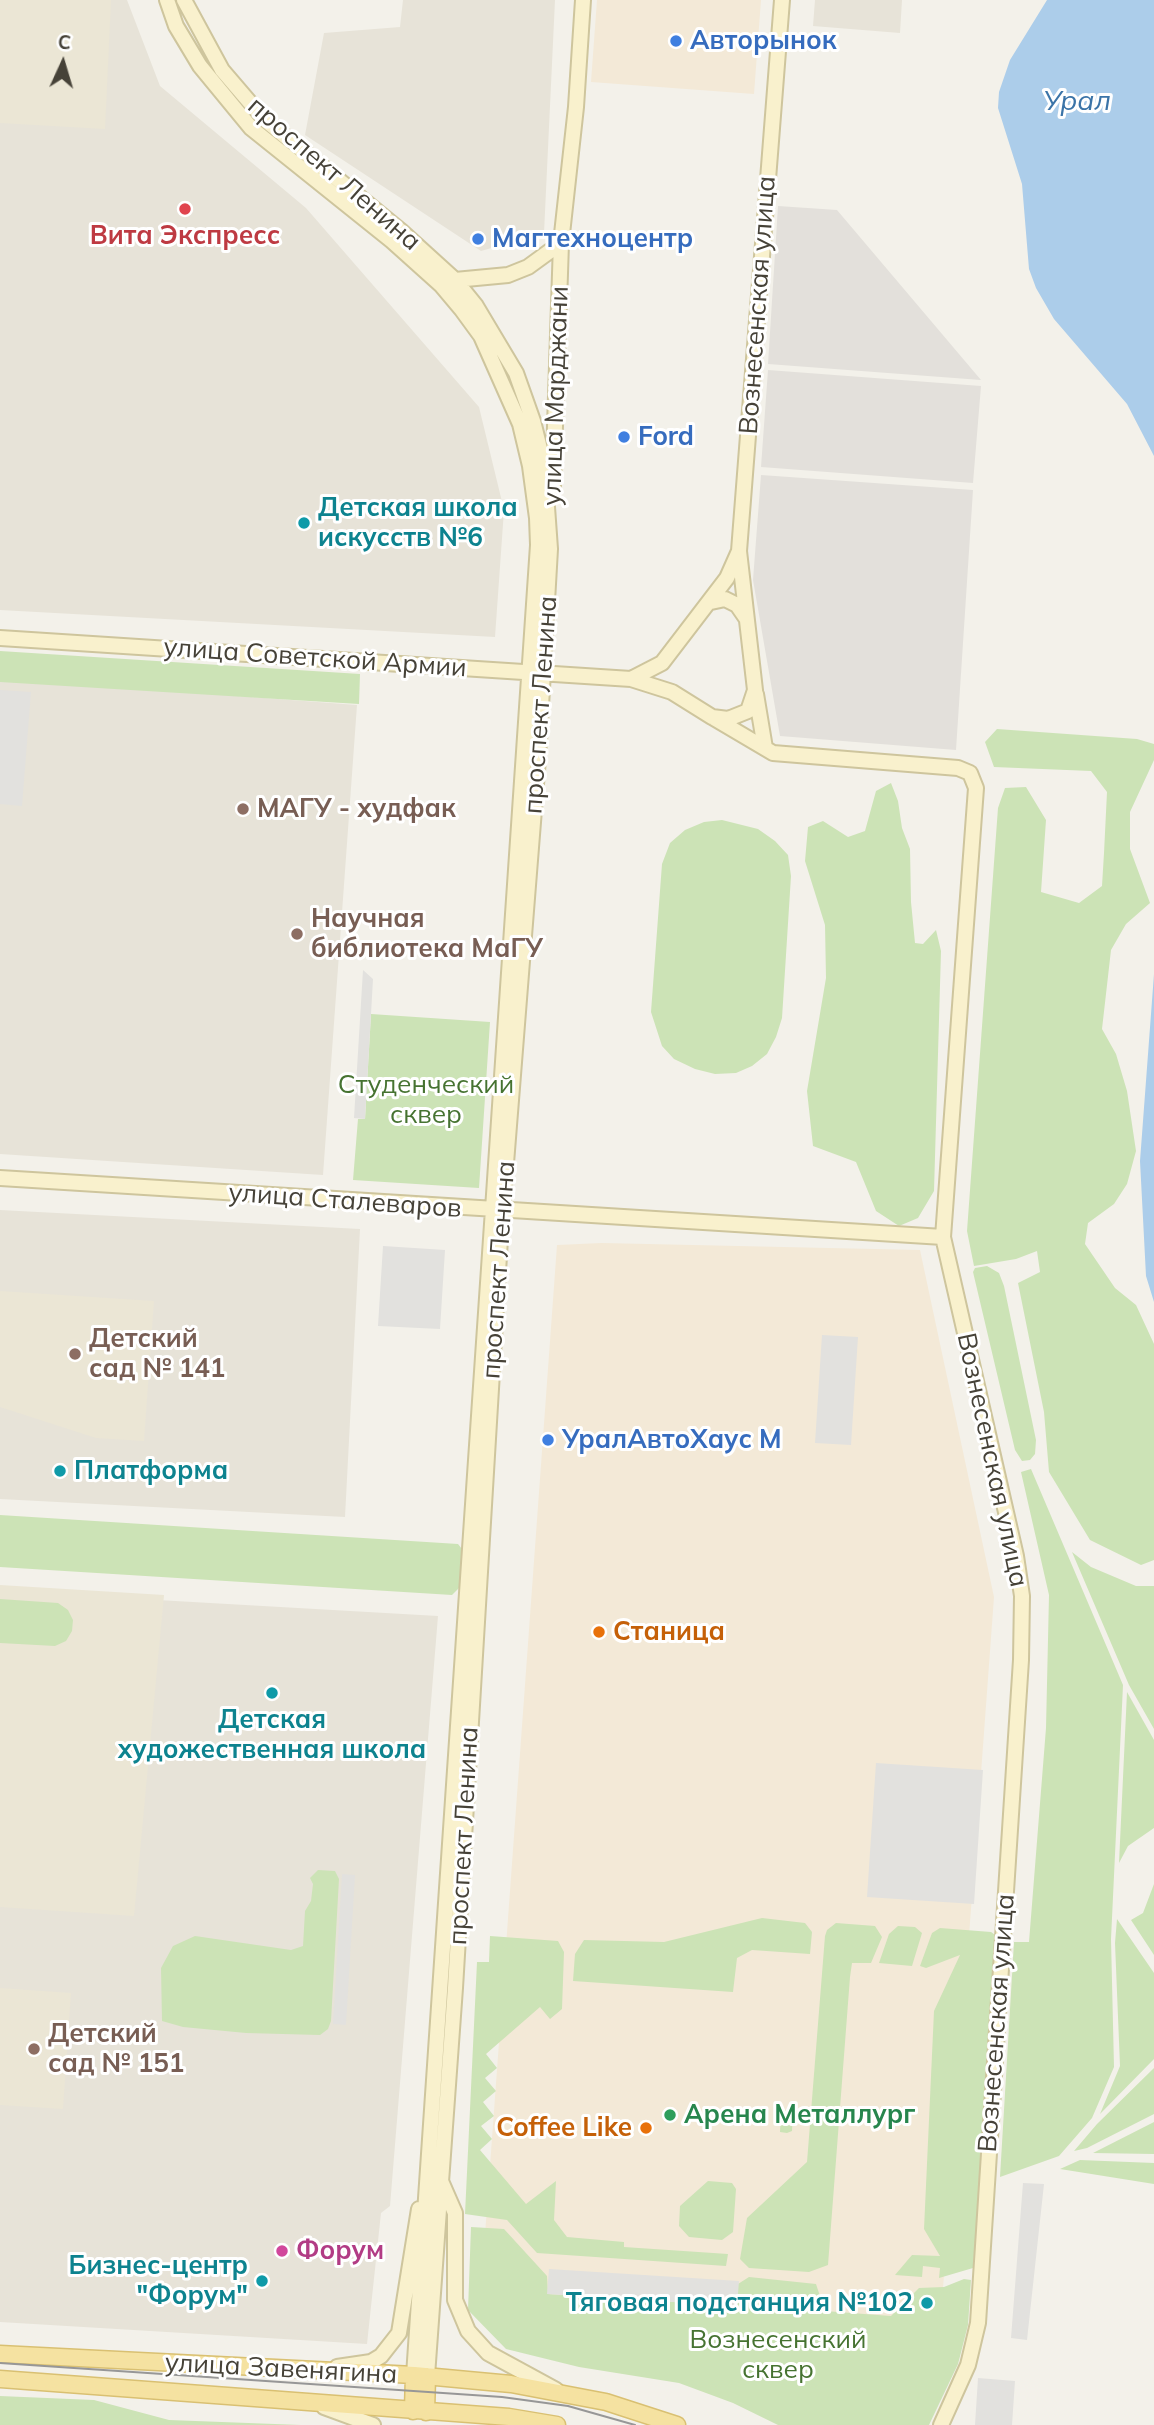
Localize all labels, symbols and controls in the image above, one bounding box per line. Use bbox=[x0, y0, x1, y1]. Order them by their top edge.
place label: Авторынок bbox=[690, 25, 837, 57]
north arrow bbox=[28, 28, 98, 98]
text: С bbox=[57, 30, 72, 54]
marker: Авторынок bbox=[668, 33, 684, 49]
water label: Урал bbox=[1043, 85, 1111, 119]
street label: проспект Ленина bbox=[241, 90, 427, 258]
street label: Вознесенская улица bbox=[733, 175, 783, 435]
marker: Вита Экспресс bbox=[177, 201, 193, 217]
place label: Вита Экспресс bbox=[90, 220, 280, 252]
place label: Магтехноцентр bbox=[492, 223, 693, 255]
marker: Магтехноцентр bbox=[470, 231, 486, 247]
street label: улица Марджани bbox=[537, 285, 575, 507]
place label: Ford bbox=[638, 421, 694, 453]
marker: Ford bbox=[616, 429, 632, 445]
place label: Детская школа искусств №6 bbox=[318, 492, 518, 554]
marker: Детская школа искусств №6 bbox=[296, 515, 312, 531]
street label: проспект Ленина bbox=[518, 595, 564, 815]
street label: улица Советской Армии bbox=[162, 632, 468, 684]
place label: МАГУ - худфак bbox=[257, 793, 456, 825]
marker: МАГУ - худфак bbox=[235, 801, 251, 817]
place label: Научная библиотека МаГУ bbox=[311, 903, 543, 964]
marker: Научная библиотека МаГУ bbox=[289, 926, 305, 942]
park label: Студенческий сквер bbox=[338, 1069, 514, 1130]
street label: проспект Ленина bbox=[476, 1160, 522, 1380]
street label: улица Сталеваров bbox=[227, 1177, 463, 1225]
place label: Детский сад № 141 bbox=[89, 1323, 225, 1384]
street label: Вознесенская улица bbox=[950, 1330, 1034, 1590]
marker: Детский сад № 141 bbox=[67, 1346, 83, 1362]
place label: УралАвтоХаус М bbox=[562, 1424, 782, 1456]
marker: УралАвтоХаус М bbox=[540, 1432, 556, 1448]
place label: Платформа bbox=[74, 1455, 228, 1487]
marker: Платформа bbox=[52, 1463, 68, 1479]
place label: Станица bbox=[613, 1616, 725, 1648]
marker: Станица bbox=[591, 1624, 607, 1640]
marker: Детская художественная школа bbox=[264, 1685, 280, 1701]
place label: Детская художественная школа bbox=[118, 1704, 426, 1766]
street label: проспект Ленина bbox=[443, 1726, 485, 1946]
street label: Вознесенская улица bbox=[972, 1893, 1022, 2153]
place label: Детский сад № 151 bbox=[48, 2018, 184, 2080]
marker: Детский сад № 151 bbox=[26, 2041, 42, 2057]
place label: Арена Металлург bbox=[684, 2099, 915, 2131]
marker: Арена Металлург bbox=[662, 2107, 678, 2123]
place label: Coffee Like bbox=[496, 2112, 632, 2144]
marker: Coffee Like bbox=[638, 2120, 654, 2136]
place label: Форум bbox=[296, 2235, 384, 2267]
marker: Форум bbox=[274, 2243, 290, 2259]
place label: Бизнес-центр "Форум" bbox=[69, 2250, 248, 2312]
marker: Бизнес-центр "Форум" bbox=[254, 2273, 270, 2289]
place label: Тяговая подстанция №102 bbox=[566, 2287, 913, 2319]
marker: Тяговая подстанция №102 bbox=[919, 2295, 935, 2311]
park label: Вознесенский cквер bbox=[689, 2324, 867, 2386]
street label: улица Завенягина bbox=[164, 2347, 398, 2391]

